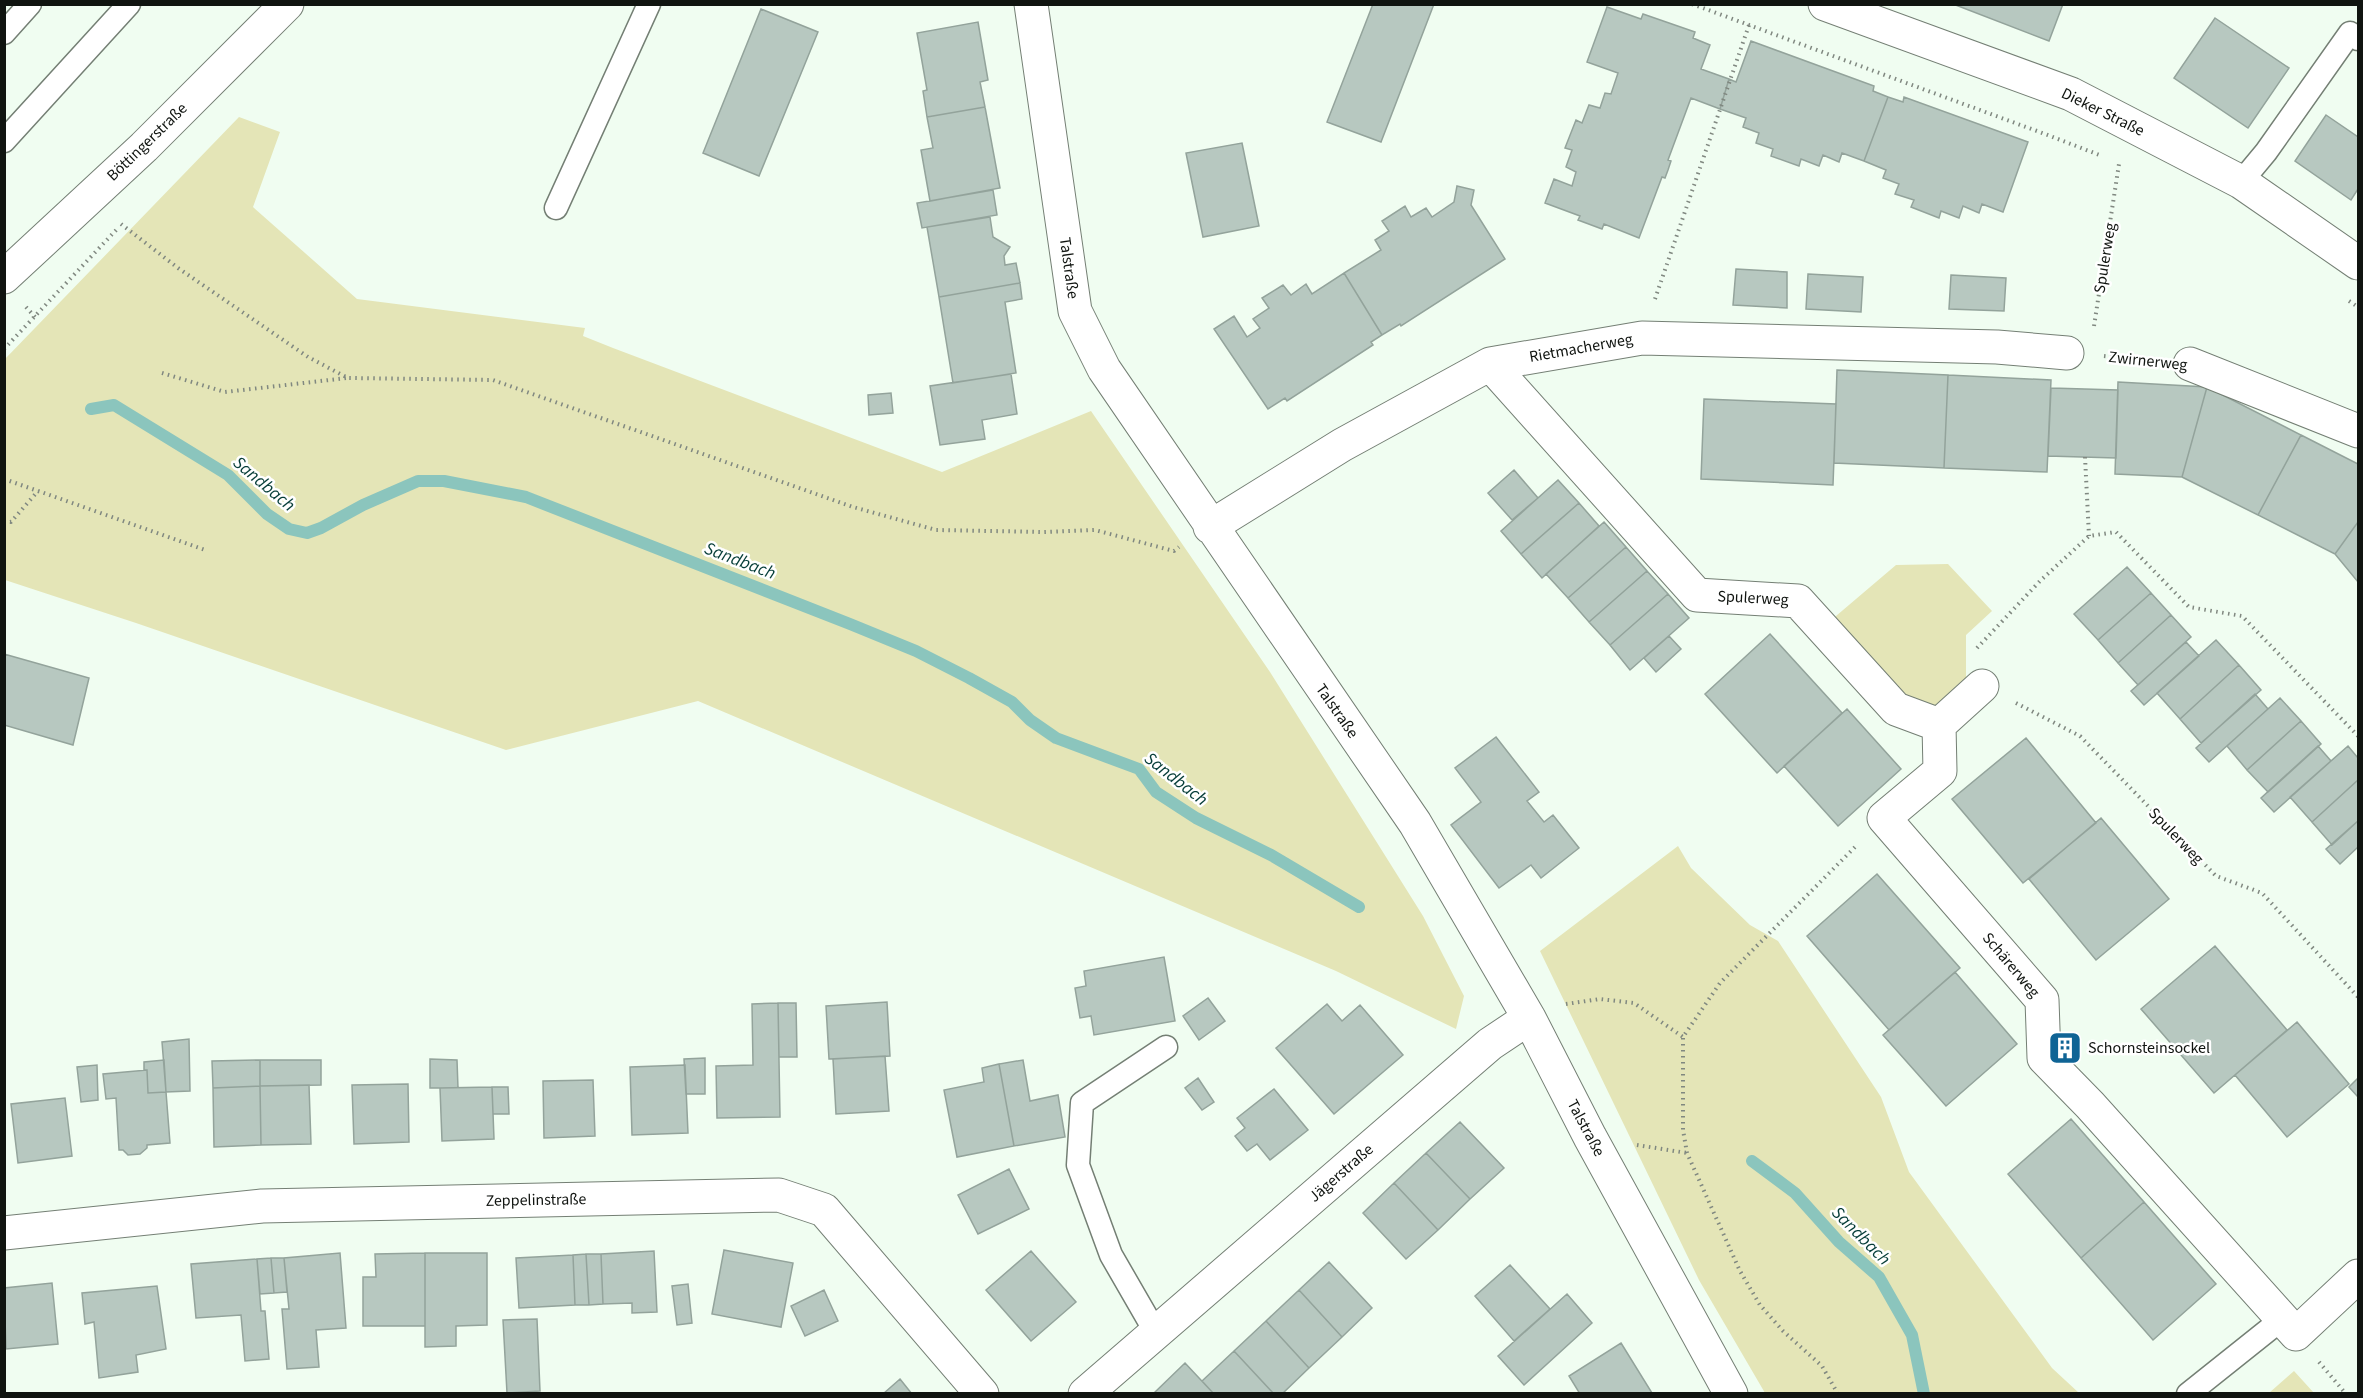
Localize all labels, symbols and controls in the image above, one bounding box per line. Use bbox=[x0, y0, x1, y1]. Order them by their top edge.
street label: Dieker Straße bbox=[2058, 82, 2148, 142]
street label: Böttingerstraße bbox=[102, 98, 192, 186]
street label: Spulerweg bbox=[2089, 221, 2121, 295]
street label: Talstraße bbox=[1054, 236, 1084, 300]
street label: Rietmacherweg bbox=[1528, 328, 1634, 368]
street label: Zwirnerweg bbox=[2107, 346, 2189, 376]
water label: Sandbach bbox=[227, 451, 301, 517]
water label: Sandbach bbox=[701, 536, 779, 586]
street label: Spulerweg bbox=[1717, 585, 1789, 611]
street label: Talstraße bbox=[1310, 679, 1364, 743]
water label: Sandbach bbox=[1139, 746, 1213, 812]
street label: Spulerweg bbox=[2143, 803, 2209, 869]
street label: Schärerweg bbox=[1977, 928, 2045, 1002]
building icon: Schornsteinsockel bbox=[2047, 1030, 2083, 1066]
place label: Schornsteinsockel bbox=[2088, 1037, 2210, 1059]
street label: Talstraße bbox=[1562, 1096, 1610, 1160]
street label: Jägerstraße bbox=[1304, 1139, 1378, 1207]
street label: Zeppelinstraße bbox=[485, 1188, 587, 1212]
water label: Sandbach bbox=[1826, 1201, 1896, 1271]

